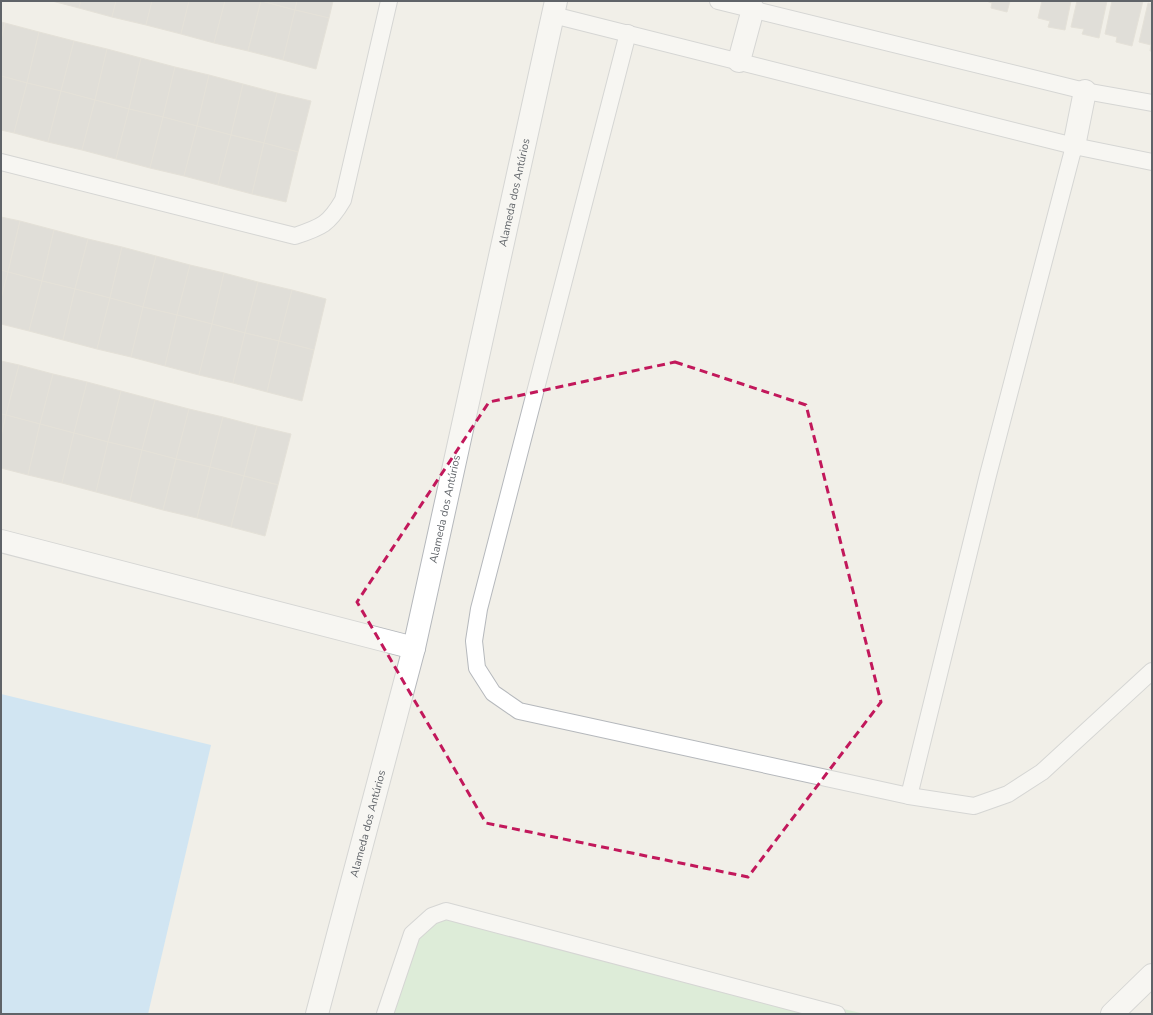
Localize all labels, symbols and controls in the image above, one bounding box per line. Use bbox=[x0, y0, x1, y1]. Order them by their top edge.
street label: Alameda dos Antúrios bbox=[495, 137, 533, 248]
street label: Alameda dos Antúrios bbox=[425, 453, 464, 564]
street label: Alameda dos Antúrios bbox=[346, 768, 389, 879]

